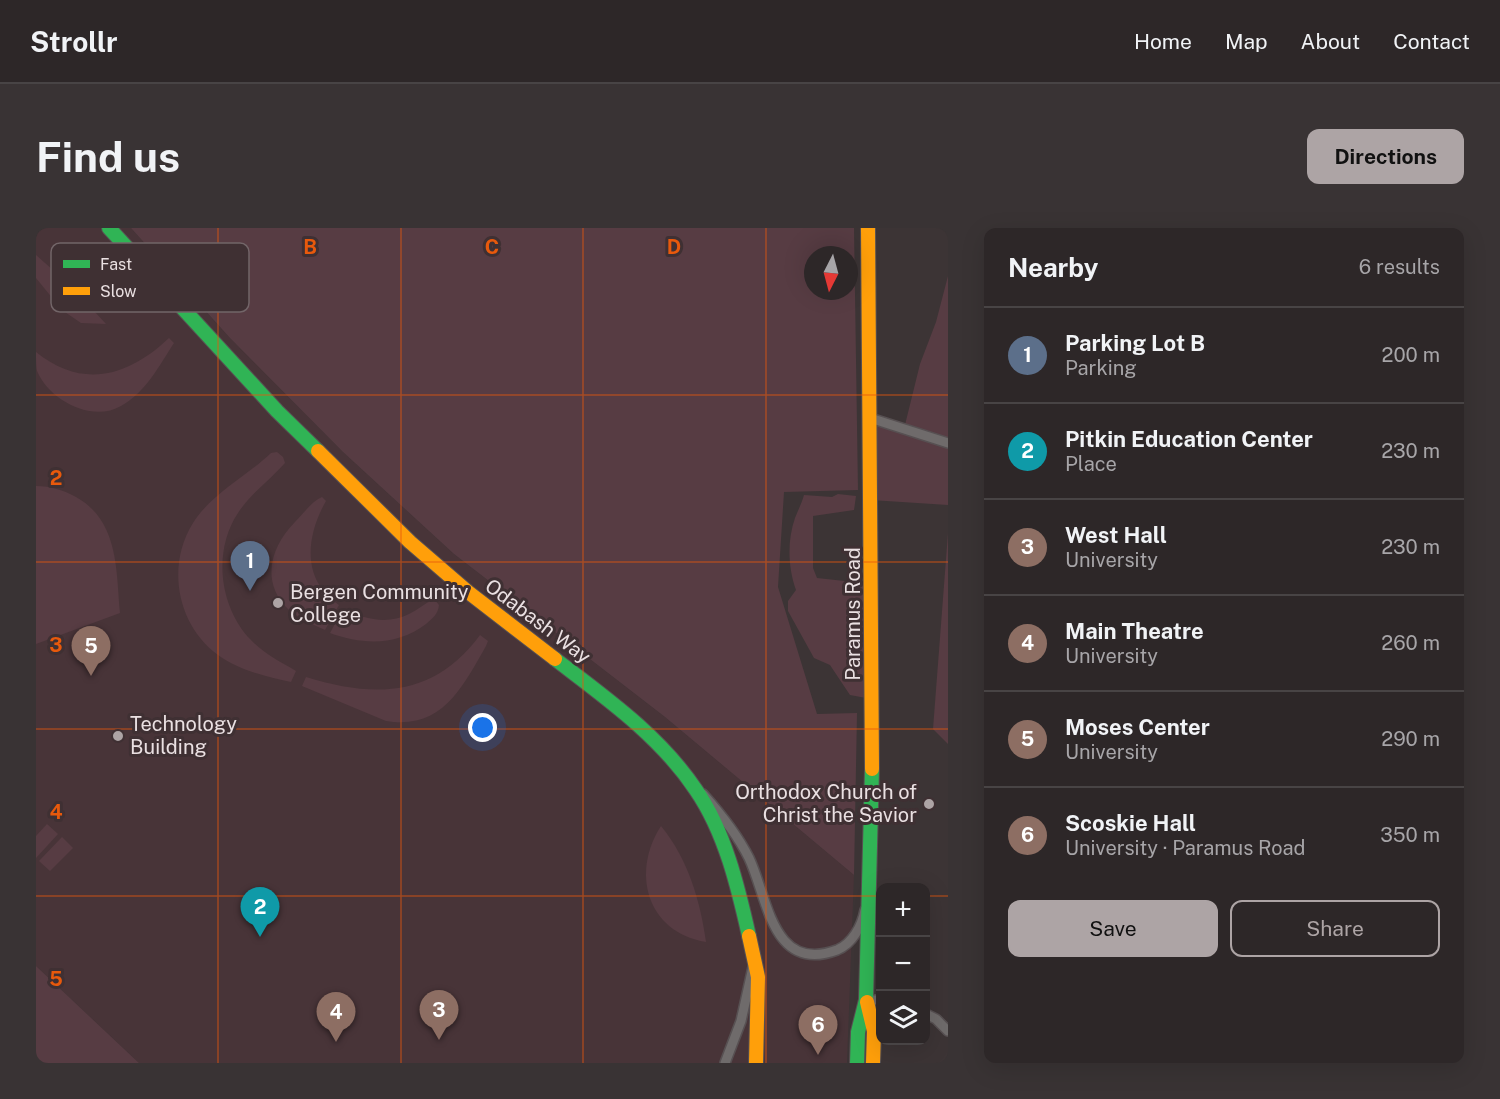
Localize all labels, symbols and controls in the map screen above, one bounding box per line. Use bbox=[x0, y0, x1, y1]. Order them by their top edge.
text: Strollr bbox=[30, 25, 118, 58]
text: Home bbox=[1134, 29, 1192, 54]
text: Map bbox=[1225, 29, 1268, 54]
text: About bbox=[1301, 29, 1360, 54]
text: Contact bbox=[1393, 29, 1470, 54]
button: Directions bbox=[1307, 129, 1464, 184]
text: Find us bbox=[36, 132, 180, 181]
text: B bbox=[303, 235, 317, 259]
text: C bbox=[485, 235, 499, 259]
text: D bbox=[667, 235, 681, 259]
legend bbox=[51, 243, 249, 312]
north arrow bbox=[804, 246, 858, 300]
text: Nearby bbox=[1008, 252, 1098, 283]
text: Fast bbox=[100, 255, 132, 274]
text: 6 results bbox=[1359, 255, 1440, 279]
text: Slow bbox=[100, 282, 137, 301]
text: Parking Lot B bbox=[1065, 330, 1205, 356]
text: 1 bbox=[1023, 343, 1032, 367]
text: 200 m bbox=[1382, 343, 1440, 367]
text: Parking bbox=[1065, 356, 1137, 380]
text: Pitkin Education Center bbox=[1065, 426, 1313, 452]
text: 2 bbox=[1021, 439, 1034, 463]
text: 230 m bbox=[1381, 439, 1440, 463]
text: Place bbox=[1065, 452, 1117, 476]
text: 2 bbox=[50, 466, 62, 490]
text: West Hall bbox=[1065, 522, 1167, 548]
text: 3 bbox=[1021, 535, 1034, 559]
text: 230 m bbox=[1381, 535, 1440, 559]
pin: 1 bbox=[230, 542, 270, 591]
street label: Paramus Road bbox=[841, 547, 865, 681]
text: University bbox=[1065, 548, 1158, 572]
street label: Odabash Way bbox=[480, 574, 596, 669]
place label: Bergen Community College bbox=[290, 580, 469, 627]
marker: Bergen Community College bbox=[271, 596, 285, 610]
text: Main Theatre bbox=[1065, 618, 1204, 644]
pin: 5 bbox=[72, 626, 110, 676]
text: 4 bbox=[1021, 631, 1034, 655]
text: 260 m bbox=[1381, 631, 1440, 655]
text: 3 bbox=[49, 633, 63, 657]
text: University bbox=[1065, 644, 1158, 668]
place label: Technology Building bbox=[130, 712, 237, 759]
your location bbox=[468, 713, 497, 742]
text: Moses Center bbox=[1065, 714, 1210, 740]
text: 5 bbox=[1021, 727, 1034, 751]
text: 290 m bbox=[1381, 727, 1440, 751]
marker: Technology Building bbox=[111, 729, 125, 743]
text: University bbox=[1065, 740, 1158, 764]
place label: Orthodox Church of Christ the Savior bbox=[735, 780, 917, 827]
marker: Orthodox Church of Christ the Savior bbox=[922, 797, 936, 811]
text: 4 bbox=[49, 800, 63, 824]
text: Scoskie Hall bbox=[1065, 810, 1196, 836]
text: 6 bbox=[1021, 823, 1034, 847]
text: 350 m bbox=[1380, 823, 1440, 847]
text: University · Paramus Road bbox=[1065, 836, 1305, 860]
map controls bbox=[876, 883, 930, 1045]
button: + bbox=[876, 883, 930, 937]
pin: 2 bbox=[240, 888, 280, 937]
button: Save bbox=[1008, 900, 1218, 957]
button: Share bbox=[1230, 900, 1440, 957]
button: − bbox=[876, 937, 930, 991]
text: 5 bbox=[49, 967, 63, 991]
pin: 3 bbox=[420, 990, 458, 1040]
button: layers bbox=[876, 991, 930, 1045]
pin: 4 bbox=[316, 992, 356, 1042]
pin: 6 bbox=[798, 1006, 838, 1055]

